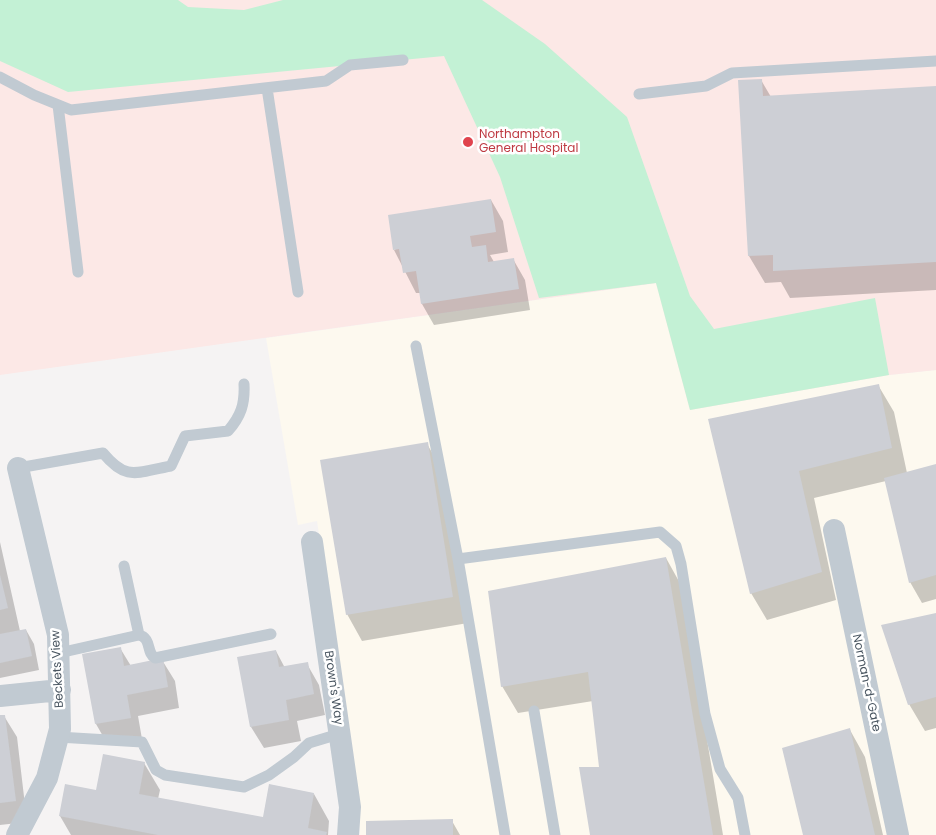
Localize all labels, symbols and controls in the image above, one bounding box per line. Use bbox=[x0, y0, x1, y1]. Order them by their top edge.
place label: Northampton General Hospital bbox=[479, 128, 578, 156]
marker: Northampton General Hospital bbox=[461, 135, 475, 149]
street label: Beckets View bbox=[49, 630, 67, 708]
street label: Norman-d-Gate bbox=[849, 633, 883, 733]
street label: Brown's Way bbox=[321, 650, 345, 726]

